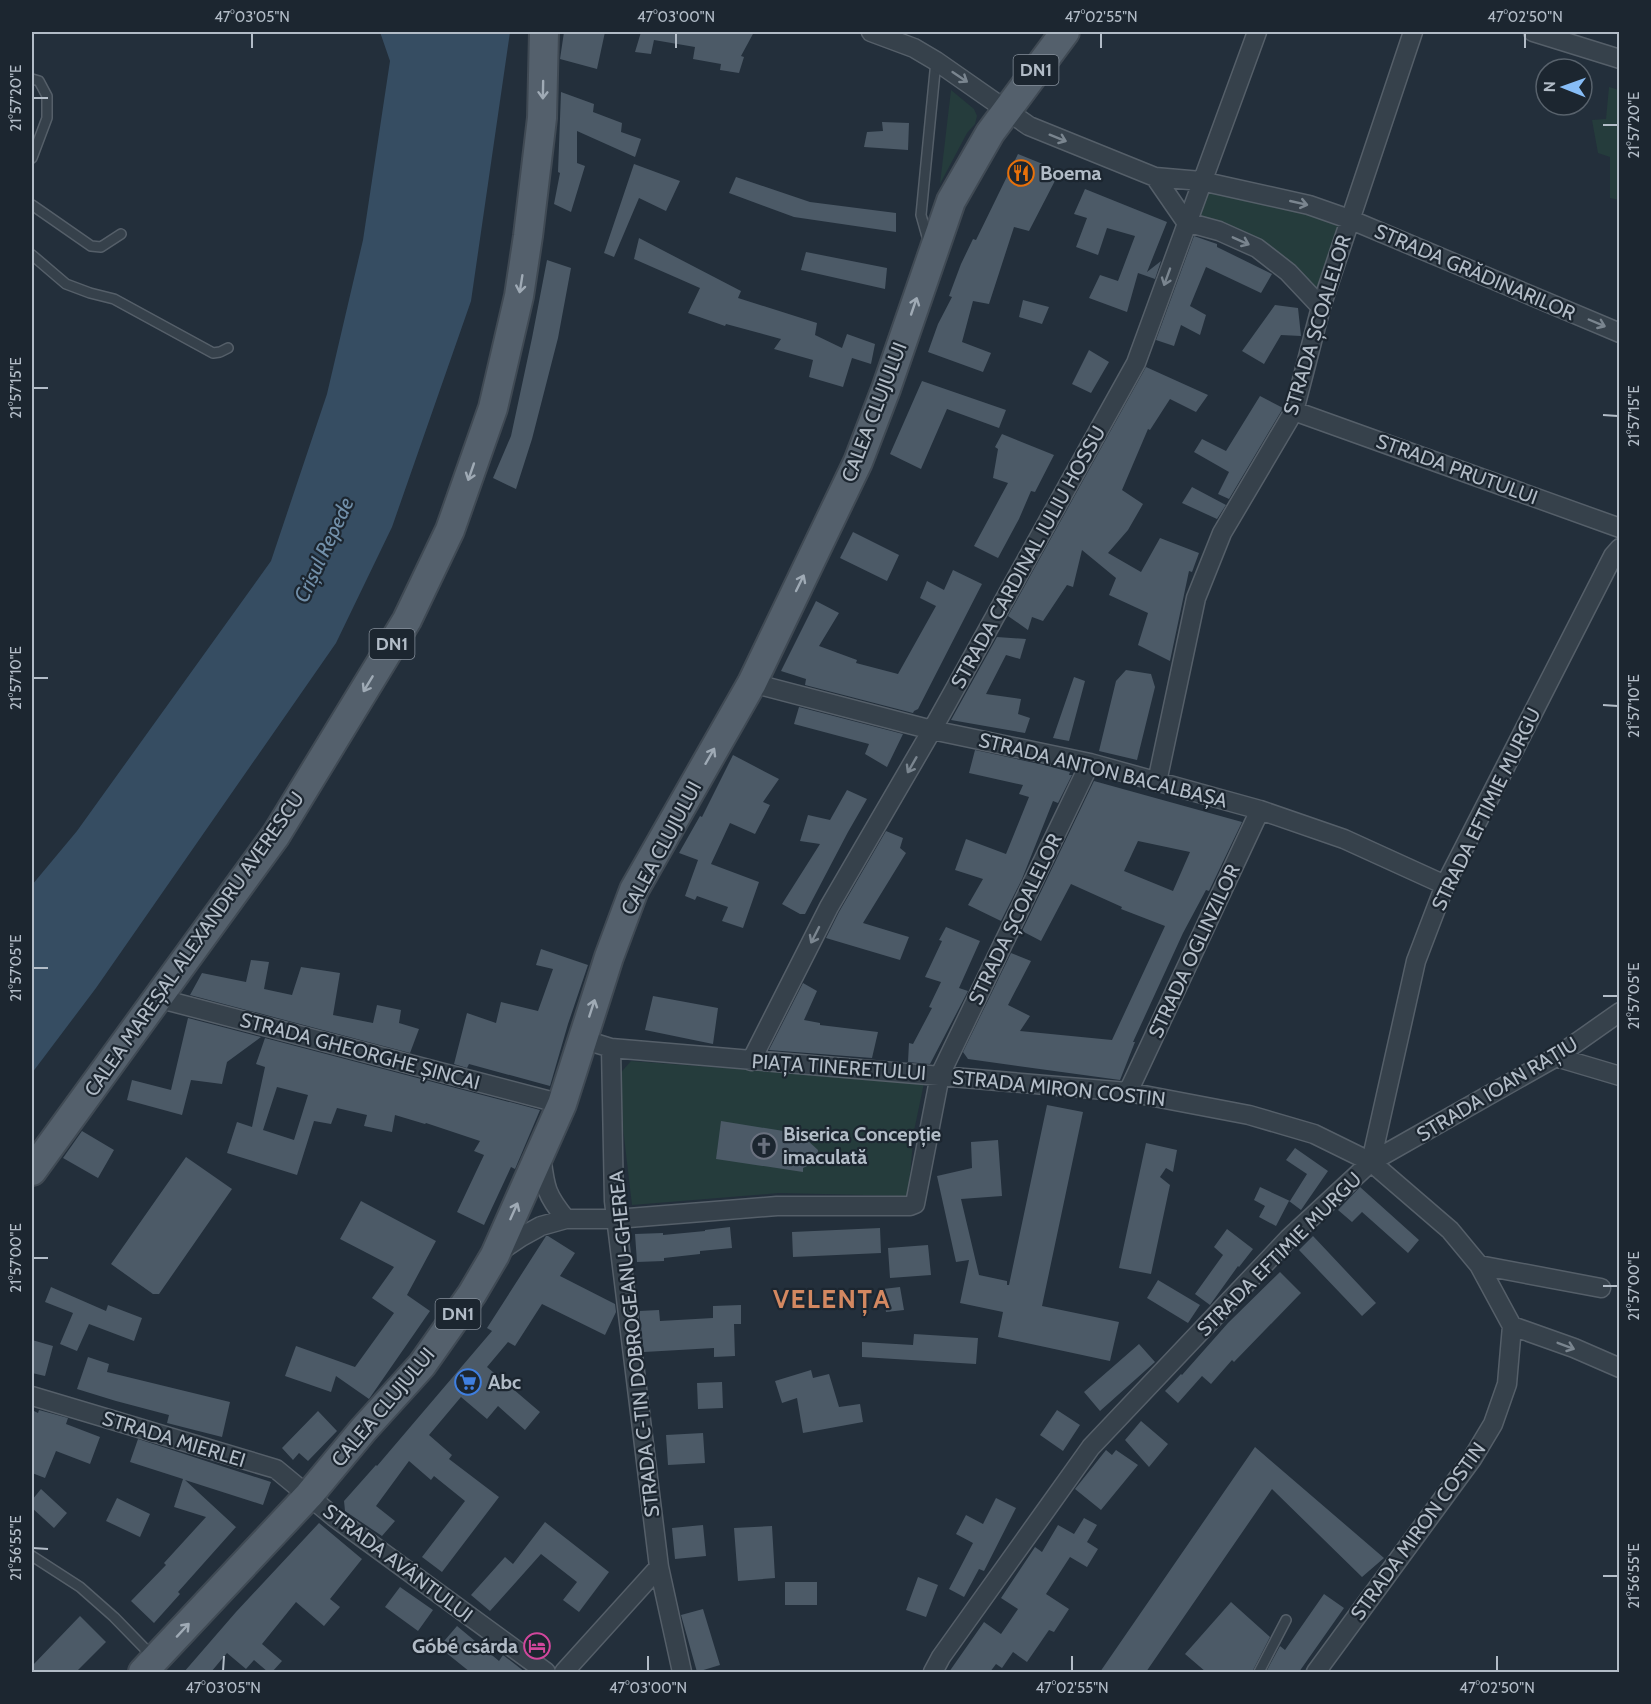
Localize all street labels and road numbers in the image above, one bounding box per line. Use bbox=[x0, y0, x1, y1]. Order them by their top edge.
road number: DN1 bbox=[1014, 55, 1058, 85]
street label: STRADA GRĂDINARILOR bbox=[1371, 219, 1579, 325]
street label: STRADA ȘCOALELOR bbox=[1278, 232, 1357, 418]
street label: CALEA CLUJULUI bbox=[836, 339, 912, 485]
street label: STRADA CARDINAL IULIU HOSSU bbox=[946, 422, 1110, 692]
street label: STRADA PRUTULUI bbox=[1373, 429, 1541, 509]
road number: DN1 bbox=[370, 629, 414, 659]
street label: STRADA EFTIMIE MURGU bbox=[1426, 704, 1546, 914]
street label: STRADA ANTON BACALBAȘA bbox=[976, 727, 1230, 814]
street label: CALEA CLUJULUI bbox=[616, 777, 706, 919]
street label: CALEA MAREȘAL ALEXANDRU AVERESCU bbox=[79, 787, 310, 1101]
street label: STRADA ȘCOALELOR bbox=[963, 830, 1068, 1009]
street label: STRADA OGLINZILOR bbox=[1143, 860, 1245, 1042]
street label: STRADA GHEORGHE ȘINCAI bbox=[237, 1007, 483, 1096]
street label: STRADA IOAN RAȚIU bbox=[1412, 1031, 1582, 1147]
street label: PIAȚA TINERETULUI bbox=[751, 1049, 927, 1086]
street label: STRADA MIRON COSTIN bbox=[951, 1065, 1167, 1111]
street label: STRADA EFTIMIE MURGU bbox=[1192, 1167, 1366, 1341]
street label: STRADA C-TIN DOBROGEANU-GHEREA bbox=[604, 1169, 664, 1518]
road number: DN1 bbox=[436, 1299, 480, 1329]
street label: CALEA CLUJULUI bbox=[326, 1343, 440, 1471]
street label: STRADA MIERLEI bbox=[100, 1406, 248, 1472]
street label: STRADA MIRON COSTIN bbox=[1345, 1437, 1491, 1625]
street label: STRADA AVÂNTULUI bbox=[318, 1499, 478, 1627]

